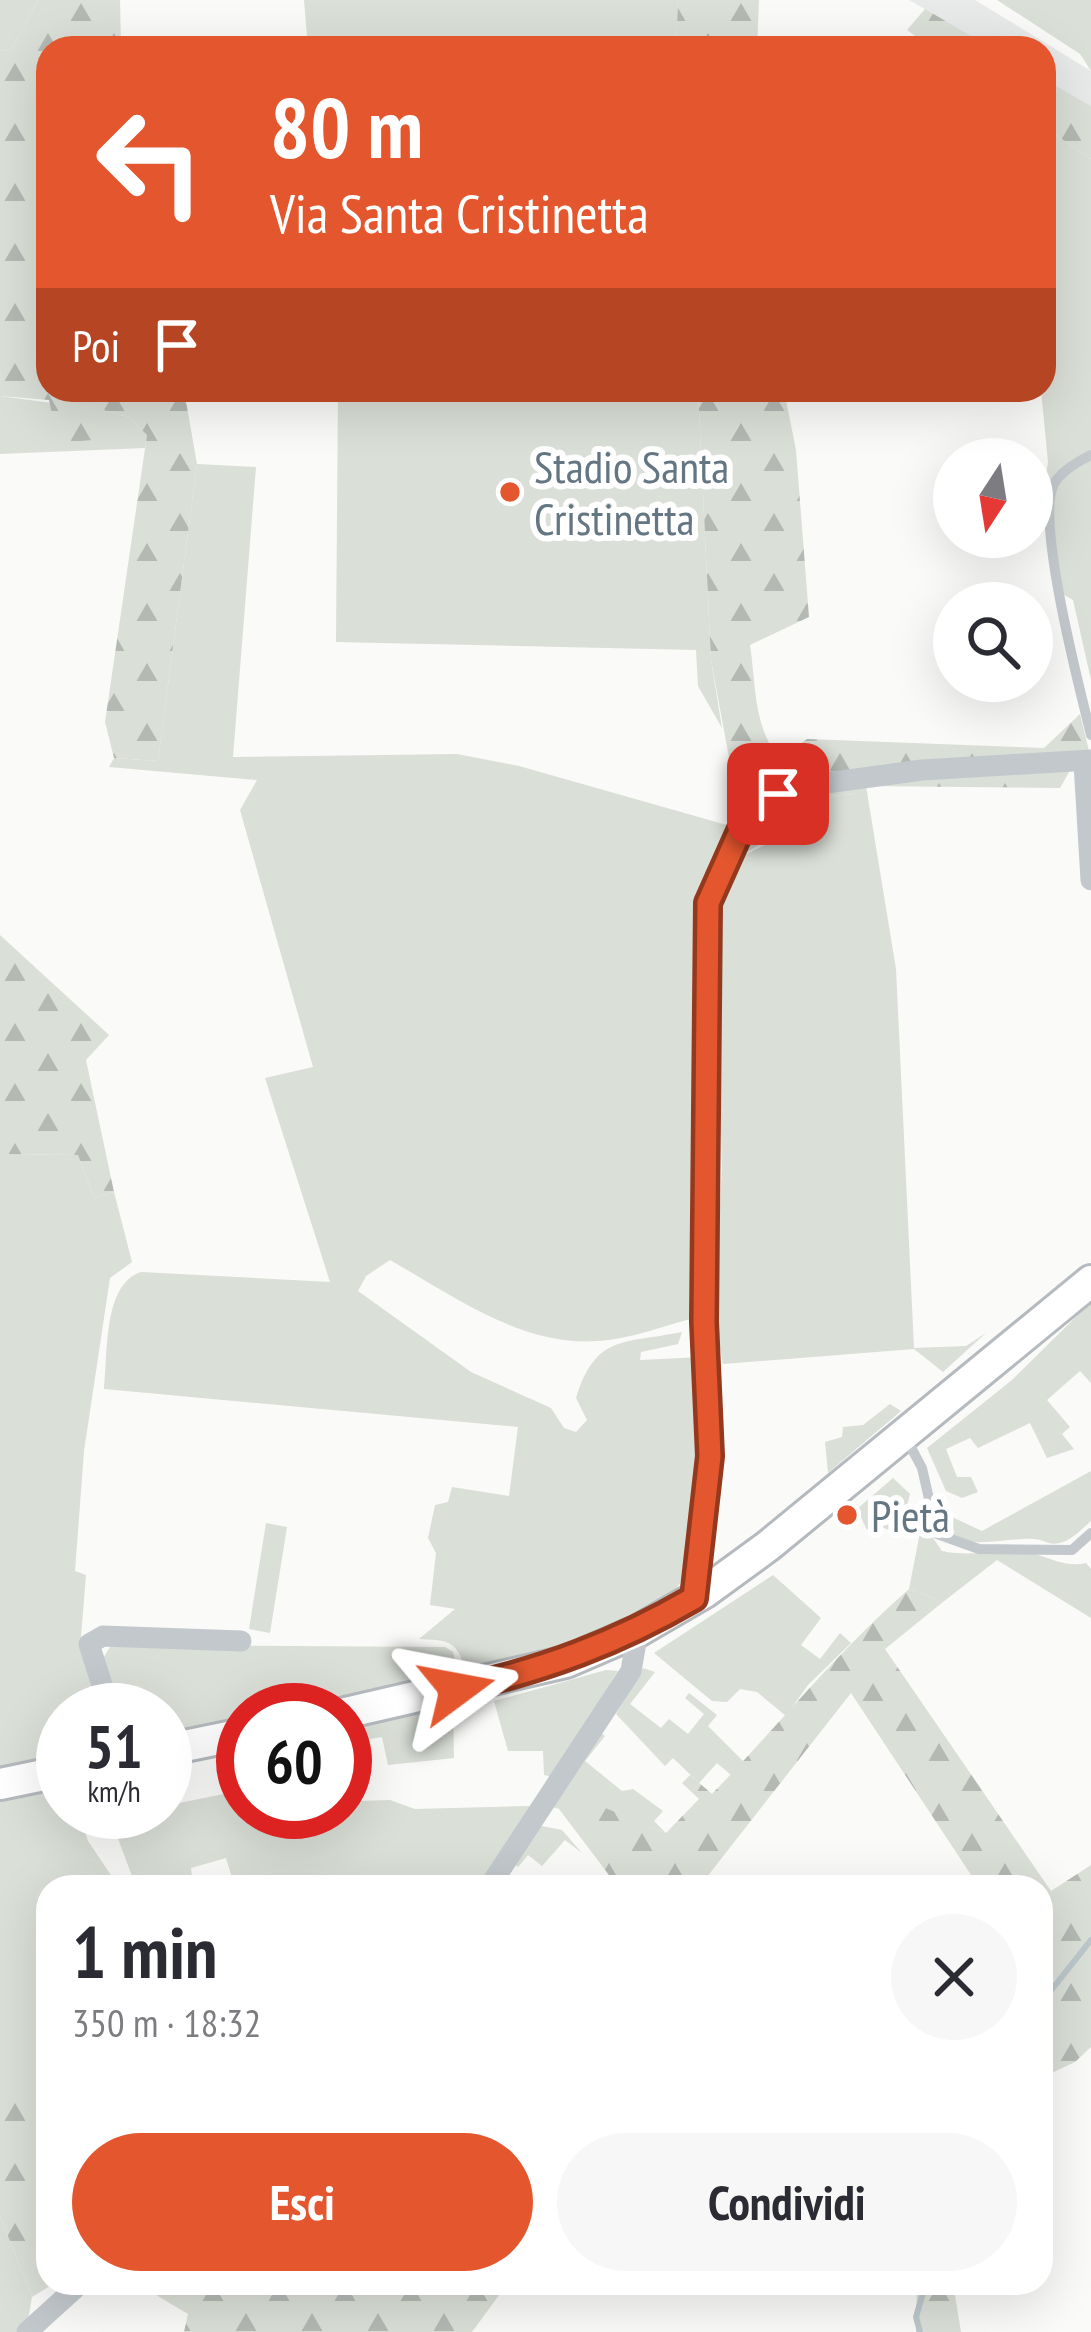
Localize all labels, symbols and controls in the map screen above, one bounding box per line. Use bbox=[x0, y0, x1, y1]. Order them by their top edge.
text: 80 m bbox=[270, 72, 423, 181]
icon: left bbox=[72, 84, 228, 240]
text: Via Santa Cristinetta bbox=[270, 178, 649, 248]
icon: arrive bbox=[144, 312, 210, 378]
text: Poi bbox=[72, 316, 120, 374]
place label: Stadio Santa Cristinetta bbox=[534, 437, 729, 547]
north arrow bbox=[933, 438, 1053, 558]
map controls bbox=[933, 438, 1053, 702]
marker: Stadio Santa Cristinetta bbox=[497, 479, 523, 505]
button: search bbox=[933, 582, 1053, 702]
pin bbox=[727, 743, 829, 845]
icon: arrive bbox=[745, 761, 811, 827]
place label: Pietà bbox=[871, 1486, 950, 1544]
marker: Pietà bbox=[834, 1502, 860, 1528]
position arrow bbox=[394, 1626, 520, 1752]
speed limit sign: 60 bbox=[216, 1683, 372, 1839]
text: 51 bbox=[85, 1707, 143, 1785]
text: km/h bbox=[87, 1771, 141, 1810]
text: 1 min bbox=[72, 1905, 217, 1998]
button: close bbox=[891, 1914, 1017, 2040]
text: 350 m · 18:32 bbox=[72, 1997, 261, 2048]
button: Esci bbox=[72, 2133, 533, 2271]
button: Condividi bbox=[557, 2133, 1017, 2271]

